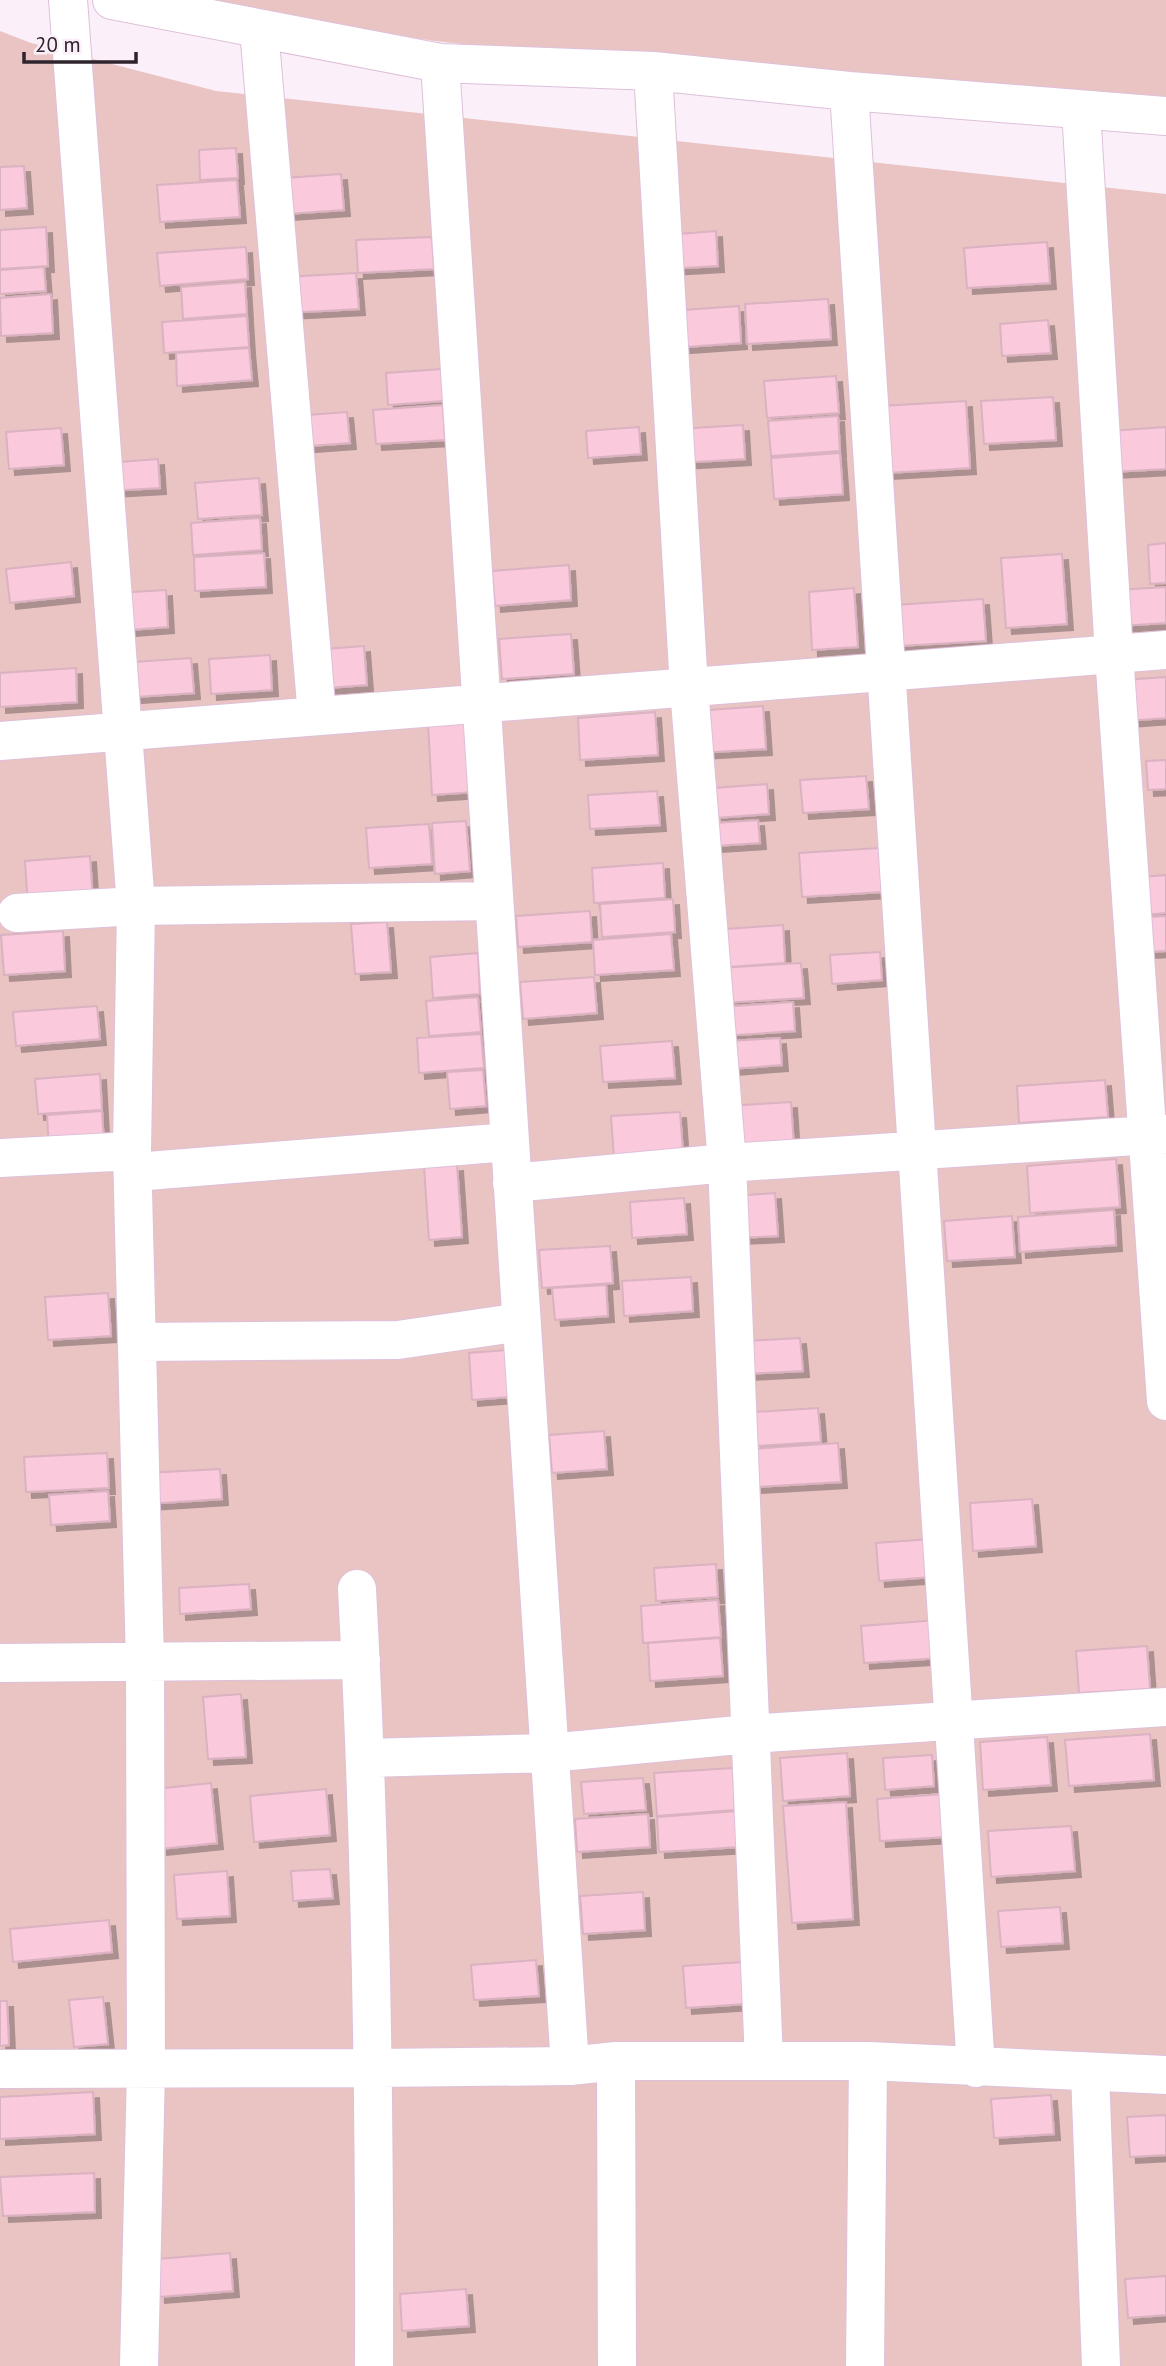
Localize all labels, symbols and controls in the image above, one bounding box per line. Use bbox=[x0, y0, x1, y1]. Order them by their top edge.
scale bar bbox=[24, 21, 136, 65]
text: 20 m bbox=[35, 31, 81, 58]

